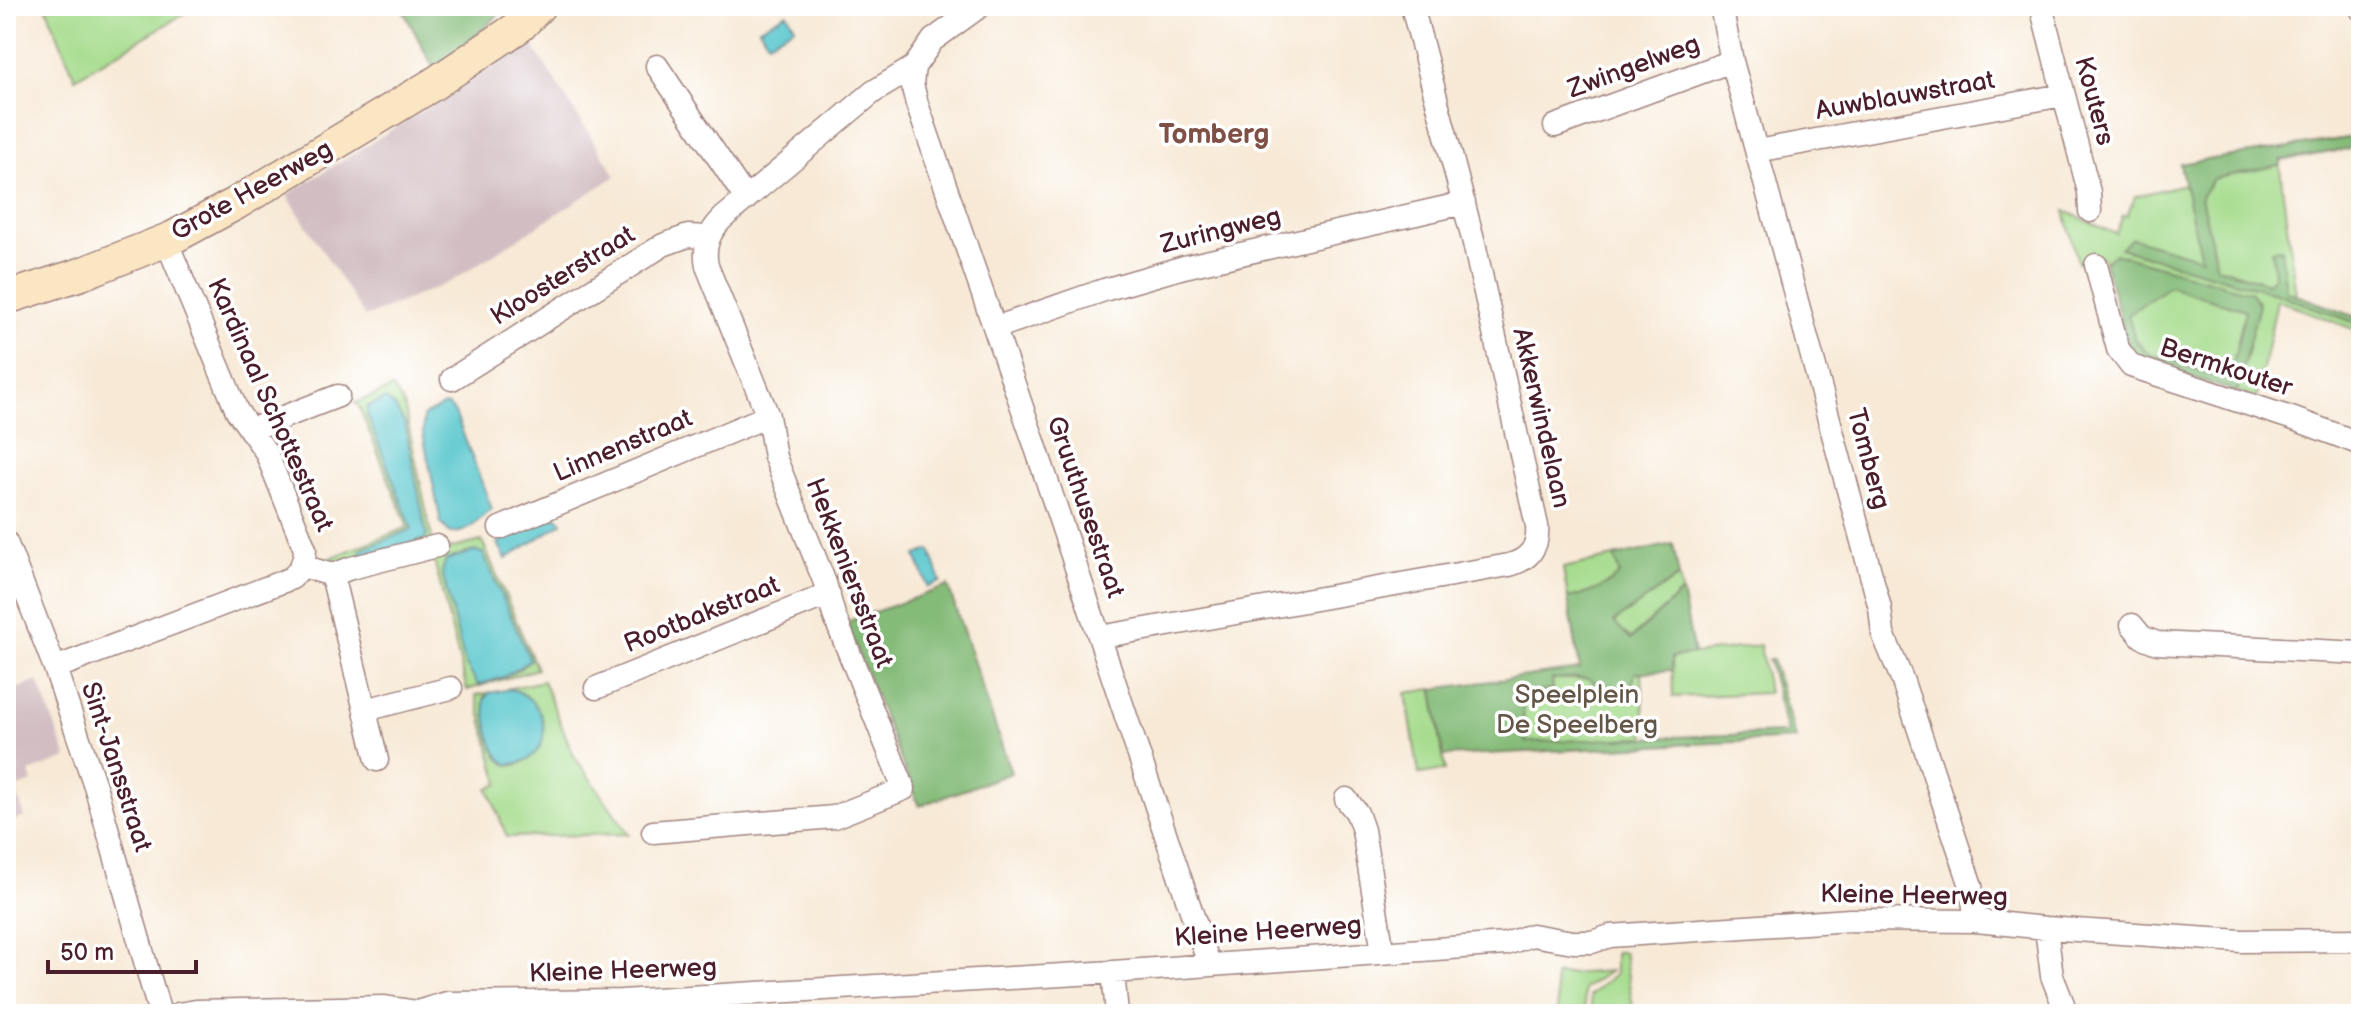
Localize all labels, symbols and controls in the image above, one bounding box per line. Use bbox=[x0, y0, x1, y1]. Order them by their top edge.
street label: Zwingelweg bbox=[1563, 29, 1704, 106]
street label: Kouters bbox=[2067, 53, 2121, 149]
street label: Auwblauwstraat bbox=[1813, 65, 1997, 127]
district label: Tomberg bbox=[1159, 118, 1269, 151]
street label: Grote Heerweg bbox=[166, 134, 338, 248]
street label: Zuringweg bbox=[1157, 201, 1284, 261]
street label: Kloosterstraat bbox=[485, 219, 641, 333]
street label: Kardinaal Schottestraat bbox=[200, 274, 340, 536]
street label: Akkerwindelaan bbox=[1505, 325, 1577, 511]
street label: Bermkouter bbox=[2156, 332, 2297, 404]
street label: Linnenstraat bbox=[549, 403, 697, 489]
street label: Tomberg bbox=[1840, 405, 1896, 513]
street label: Gruuthusestraat bbox=[1039, 412, 1131, 602]
street label: Hekkeniersstraat bbox=[799, 474, 899, 672]
street label: Rootbakstraat bbox=[620, 570, 784, 660]
street label: Sint-Jansstraat bbox=[74, 678, 158, 856]
park label: Speelplein De Speelberg bbox=[1496, 680, 1658, 741]
street label: Kleine Heerweg bbox=[1820, 879, 2008, 913]
street label: Kleine Heerweg bbox=[1173, 910, 1363, 954]
scale bar bbox=[48, 924, 196, 974]
text: 50 m bbox=[60, 938, 114, 967]
street label: Kleine Heerweg bbox=[529, 952, 717, 990]

